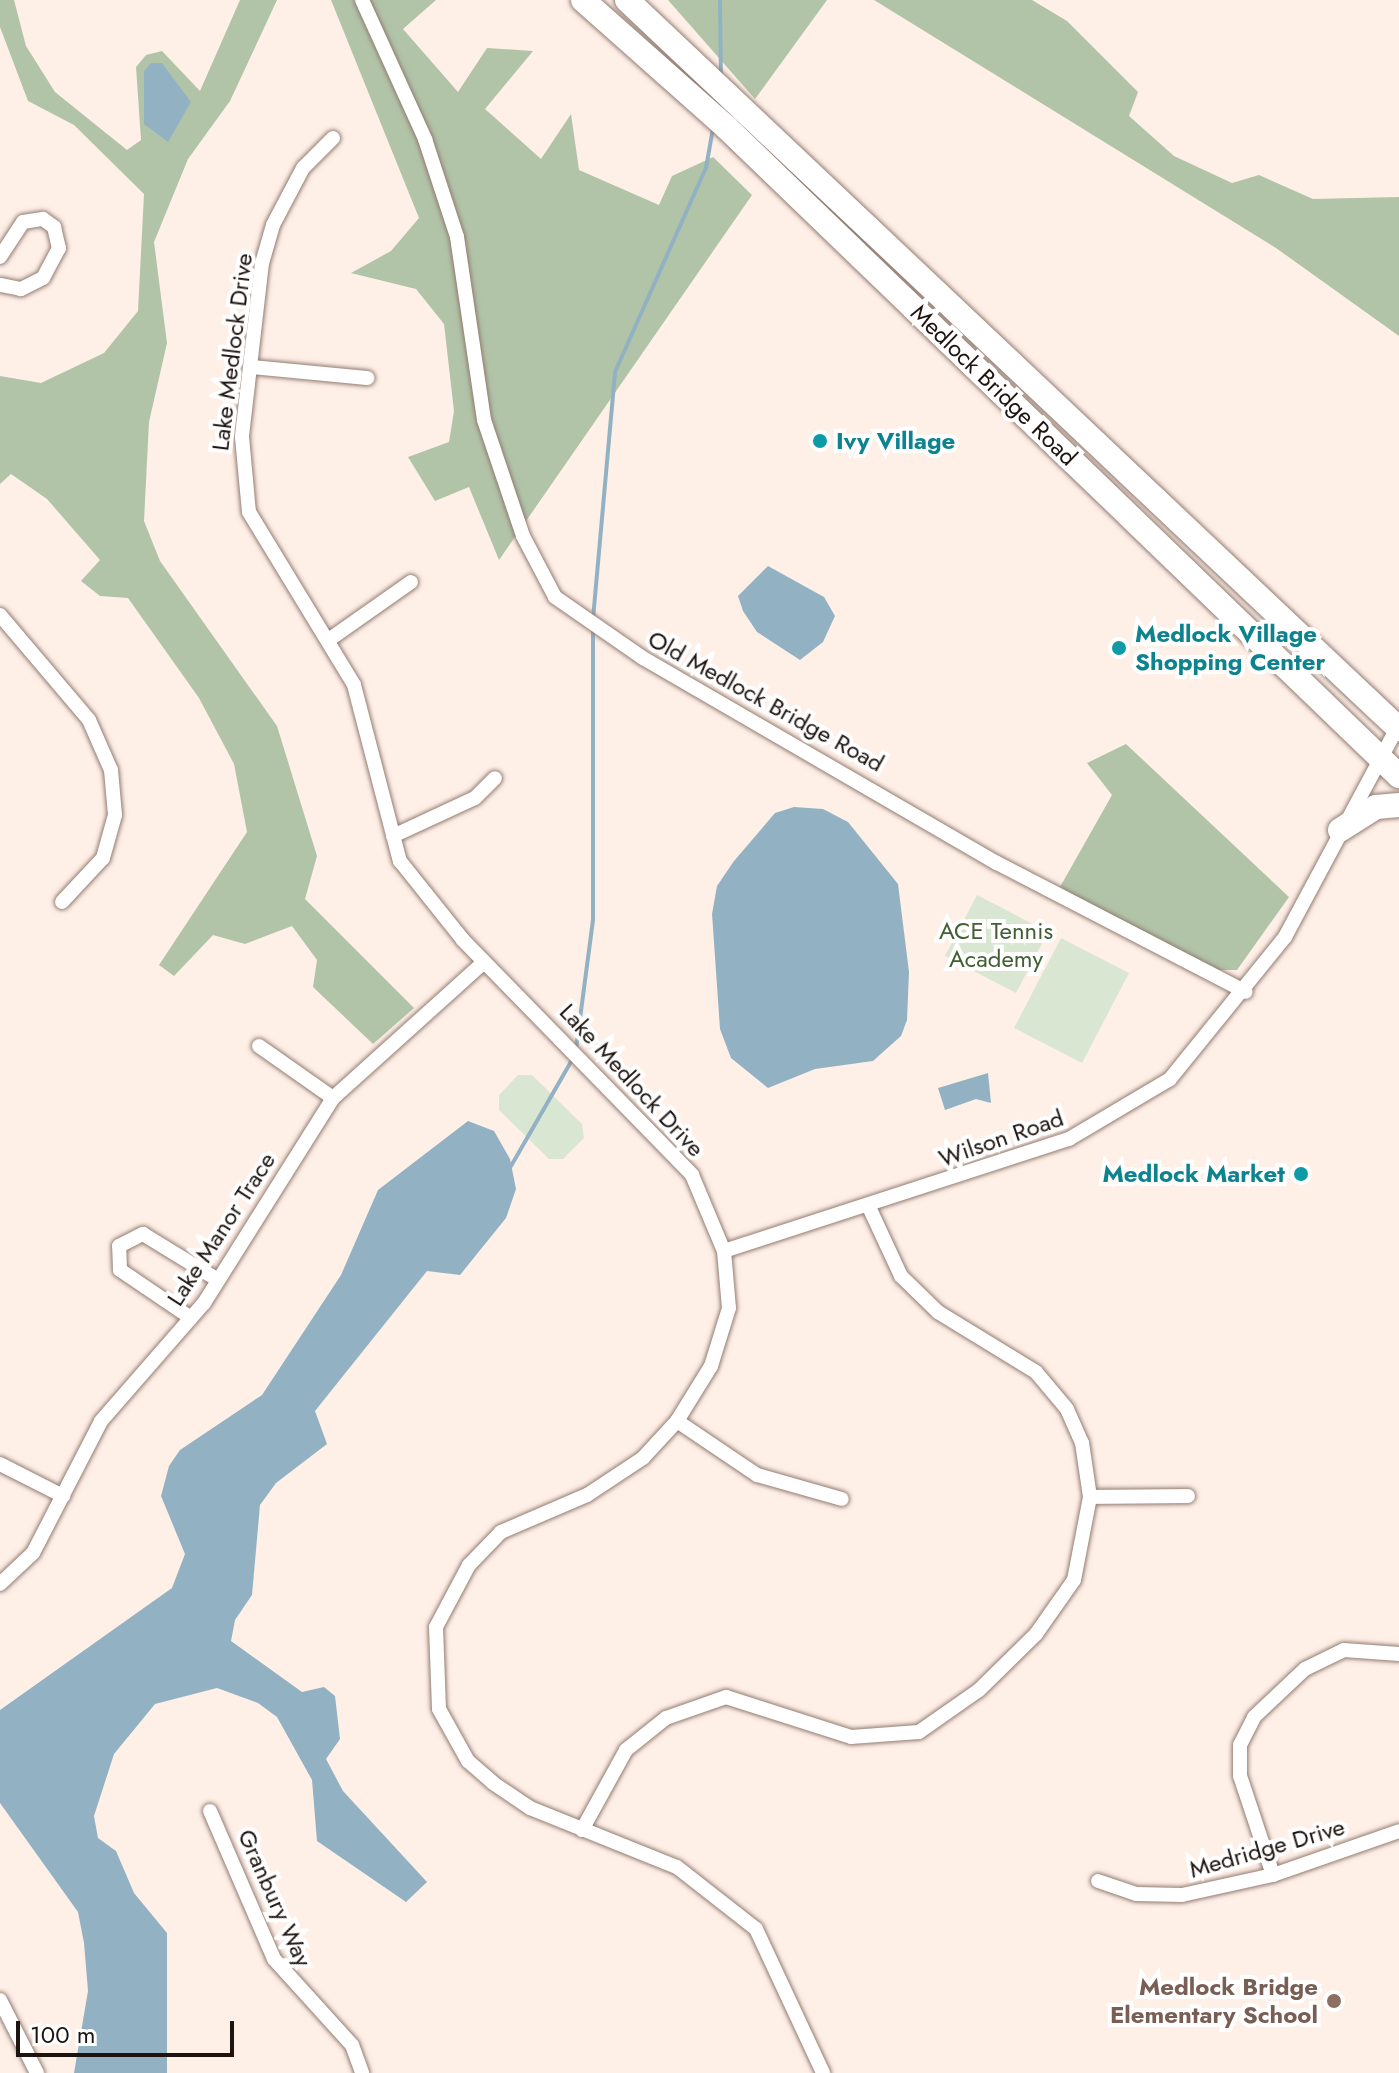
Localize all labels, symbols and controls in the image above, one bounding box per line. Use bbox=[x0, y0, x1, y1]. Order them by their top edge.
street label: Lake Medlock Drive bbox=[206, 252, 258, 452]
street label: Medlock Bridge Road bbox=[905, 298, 1083, 472]
place label: Ivy Village bbox=[836, 427, 955, 455]
marker: Ivy Village bbox=[811, 432, 829, 450]
place label: Medlock Village Shopping Center bbox=[1135, 620, 1325, 676]
street label: Old Medlock Bridge Road bbox=[643, 624, 889, 778]
marker: Medlock Village Shopping Center bbox=[1110, 639, 1128, 657]
park label: ACE Tennis Academy bbox=[939, 917, 1053, 973]
street label: Lake Medlock Drive bbox=[554, 997, 710, 1163]
street label: Wilson Road bbox=[935, 1103, 1067, 1173]
street label: Lake Manor Trace bbox=[161, 1147, 281, 1311]
place label: Medlock Market bbox=[1102, 1160, 1285, 1188]
marker: Medlock Market bbox=[1292, 1165, 1310, 1183]
street label: Medridge Drive bbox=[1186, 1812, 1348, 1884]
street label: Granbury Way bbox=[232, 1825, 318, 1971]
place label: Medlock Bridge Elementary School bbox=[1110, 1973, 1318, 2029]
marker: Medlock Bridge Elementary School bbox=[1325, 1992, 1343, 2010]
scale bar bbox=[20, 2005, 238, 2055]
text: 100 m bbox=[30, 2017, 96, 2052]

